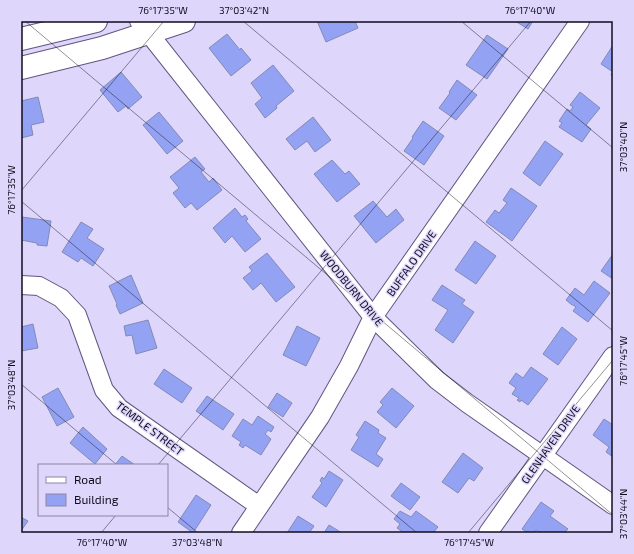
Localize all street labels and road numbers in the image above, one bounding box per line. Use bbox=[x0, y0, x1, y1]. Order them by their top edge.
street label: BUFFALO DRIVE bbox=[383, 228, 439, 298]
street label: WOODBURN DRIVE bbox=[318, 248, 386, 328]
street label: TEMPLE STREET bbox=[114, 398, 187, 458]
street label: GLENHAVEN DRIVE bbox=[518, 402, 582, 486]

